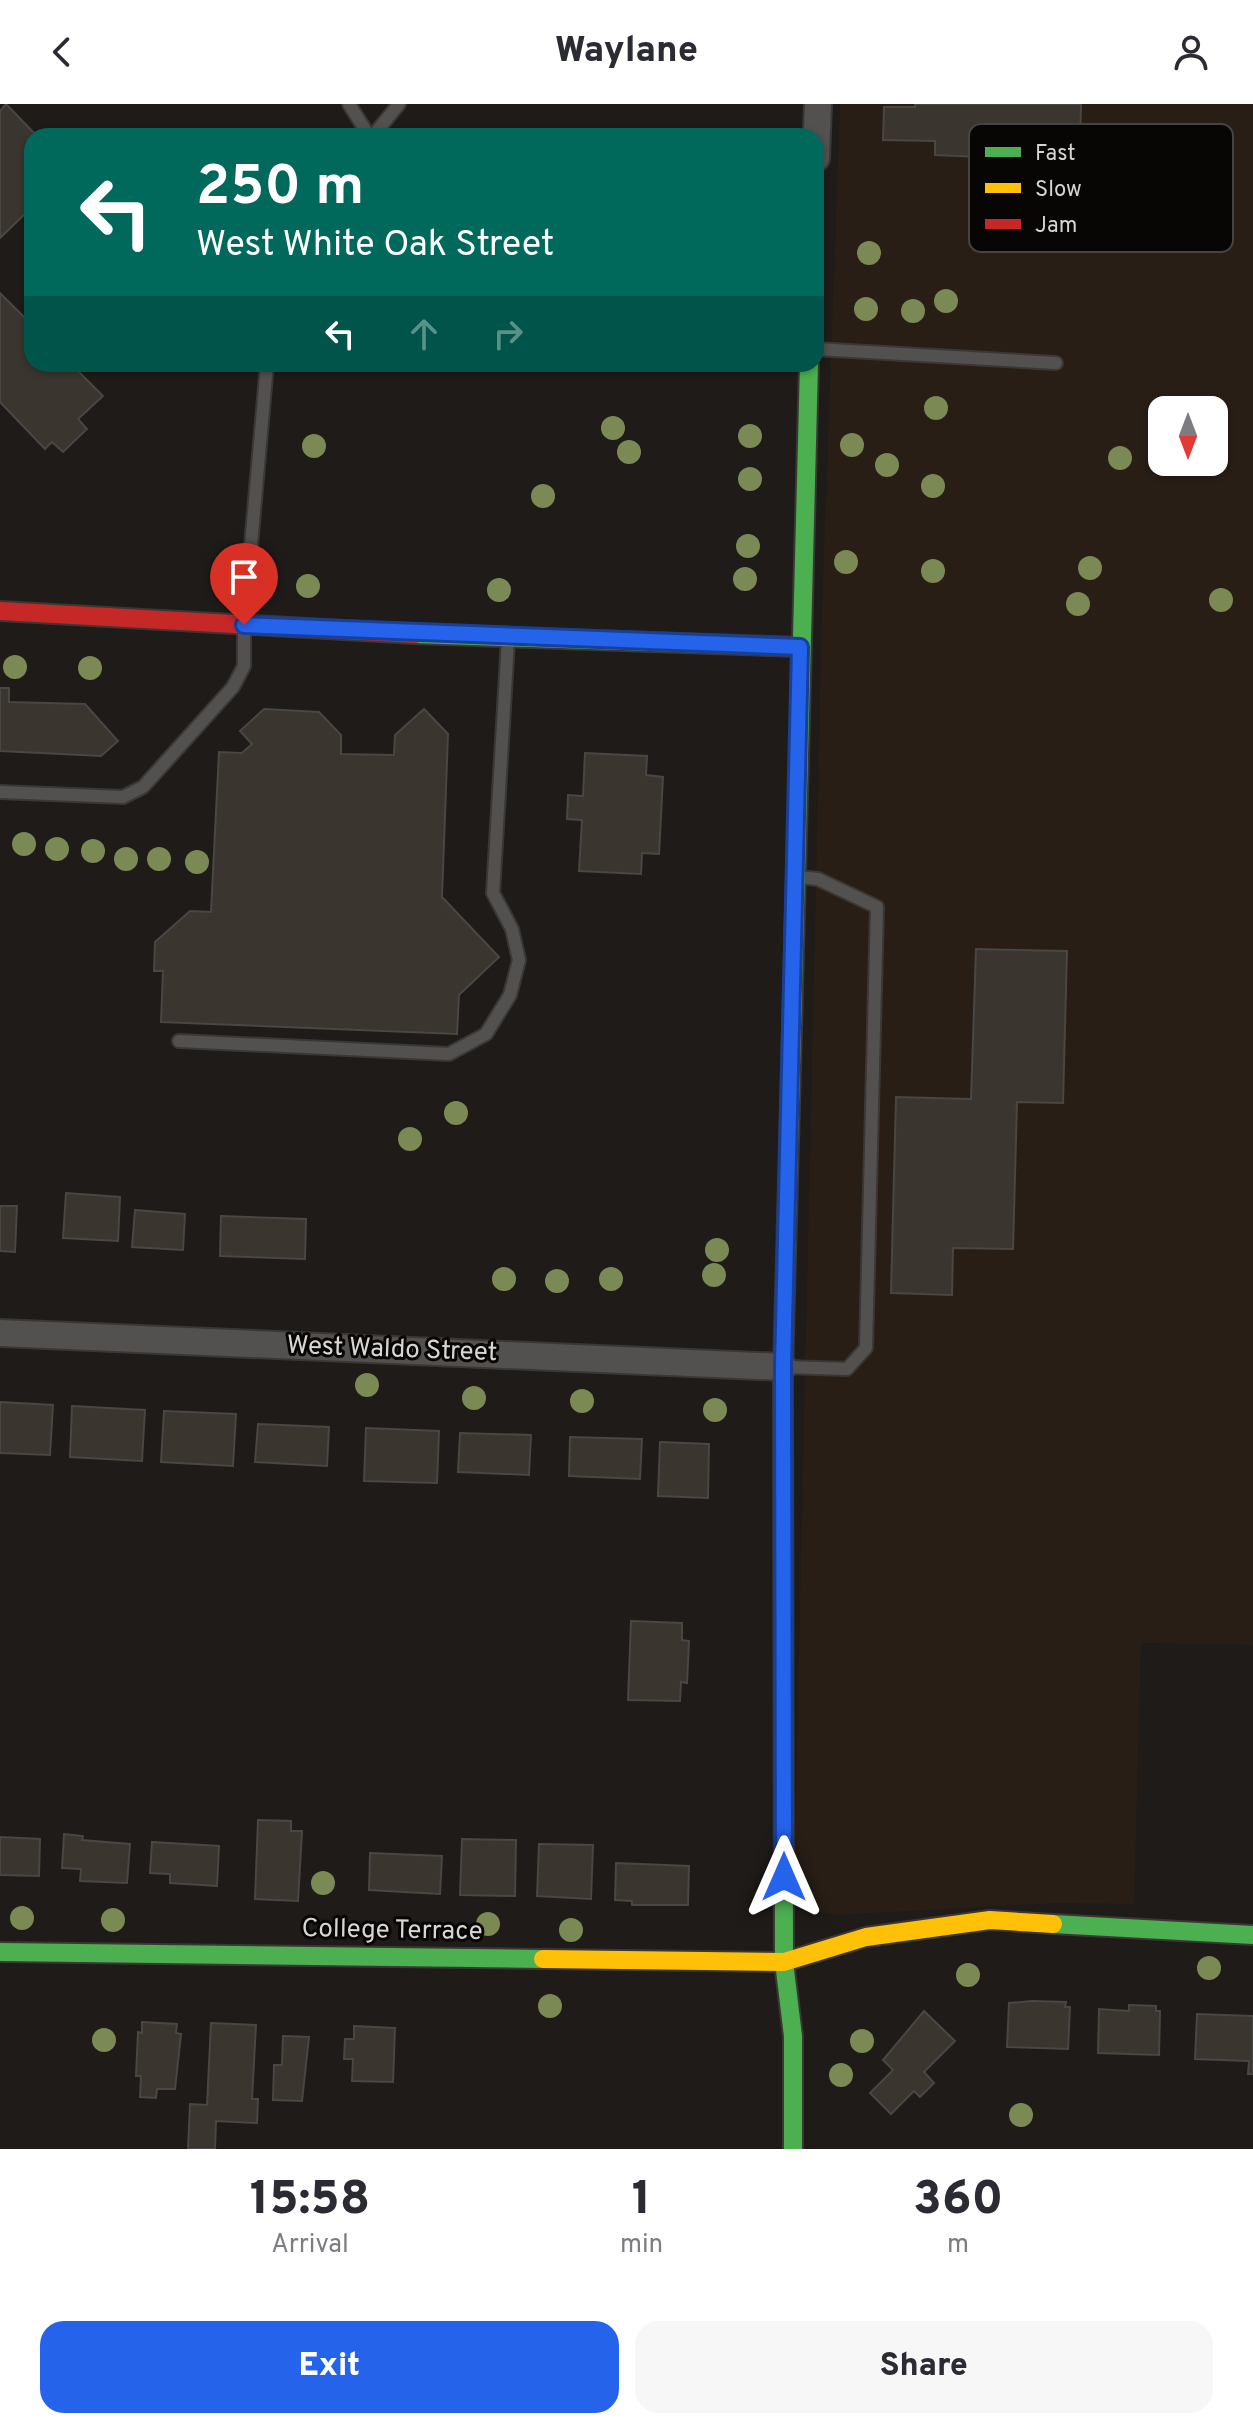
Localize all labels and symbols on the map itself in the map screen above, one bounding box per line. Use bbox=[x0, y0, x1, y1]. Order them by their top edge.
legend bbox=[969, 124, 1233, 252]
text: Fast bbox=[1035, 141, 1076, 168]
text: Slow bbox=[1035, 177, 1082, 204]
text: Jam bbox=[1035, 213, 1078, 240]
north arrow bbox=[1148, 396, 1228, 476]
pin bbox=[210, 543, 278, 625]
street label: West Waldo Street bbox=[286, 1330, 498, 1370]
position arrow bbox=[742, 1835, 826, 1919]
street label: College Terrace bbox=[301, 1913, 483, 1949]

